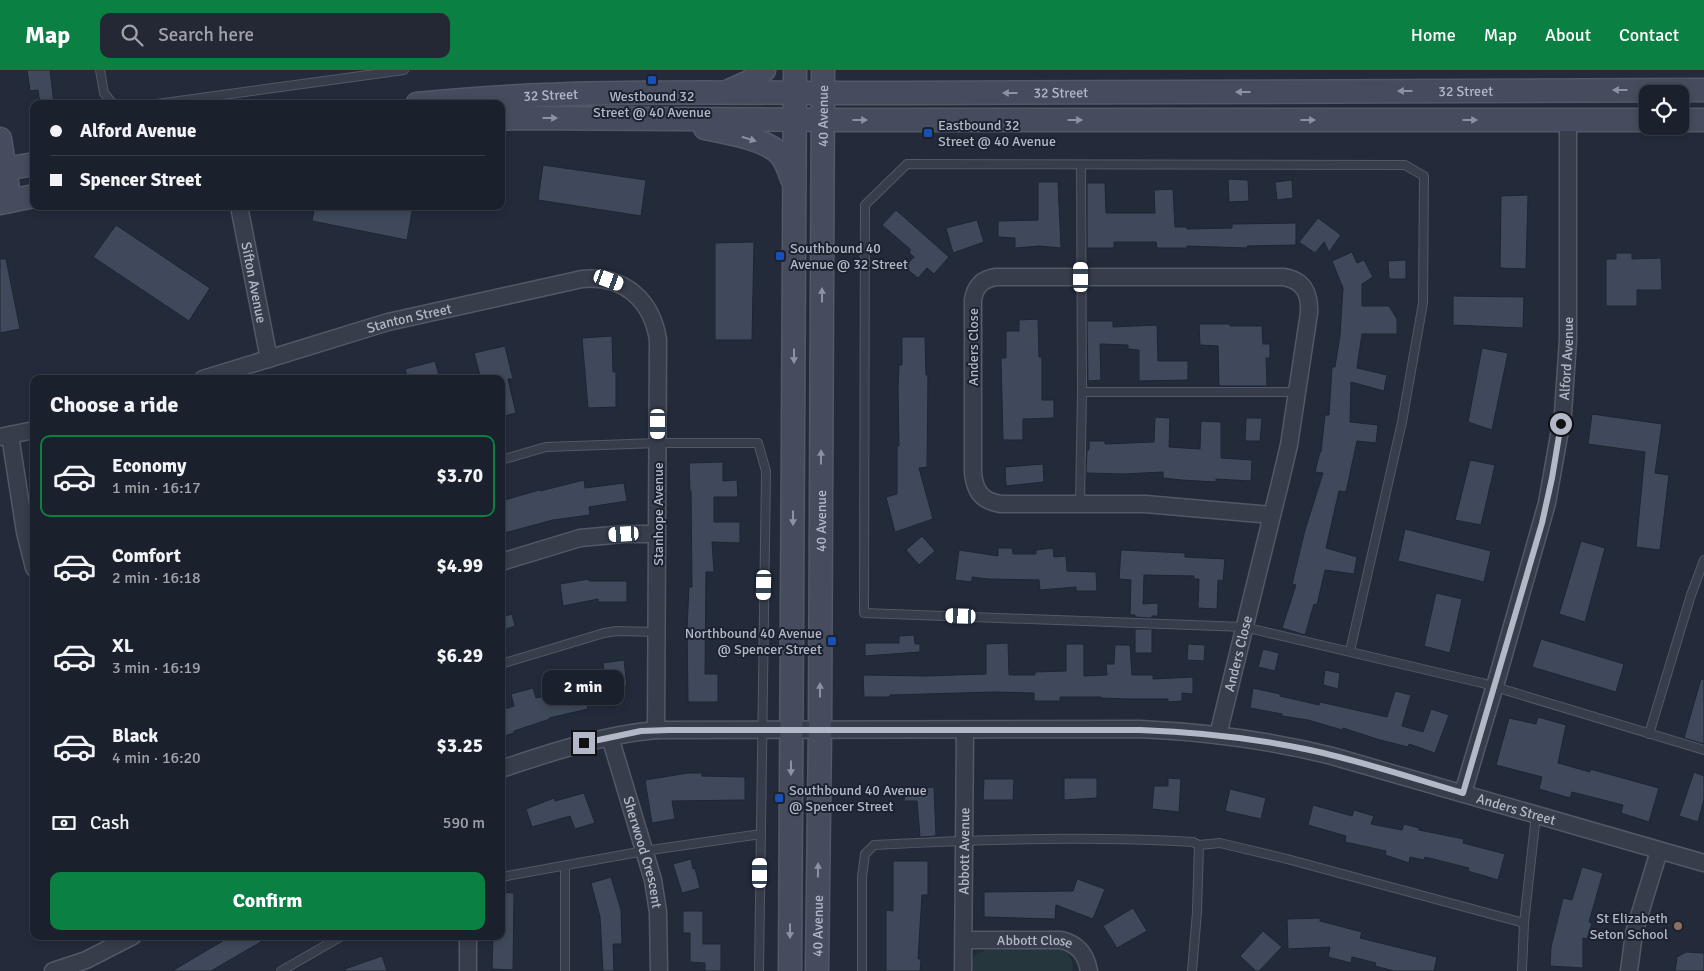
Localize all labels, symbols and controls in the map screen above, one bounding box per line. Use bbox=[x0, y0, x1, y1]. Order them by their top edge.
search box bbox=[100, 13, 450, 58]
text: Map bbox=[25, 20, 70, 50]
icon: search bbox=[118, 21, 146, 49]
text: Search here bbox=[158, 23, 254, 47]
text: Home bbox=[1411, 24, 1456, 46]
text: Map bbox=[1484, 24, 1517, 46]
text: About bbox=[1545, 24, 1591, 46]
text: Contact bbox=[1619, 24, 1679, 46]
marker: Westbound 32 Street @ 40 Avenue bbox=[646, 74, 658, 86]
street label: 32 Street bbox=[1438, 82, 1493, 100]
street label: 32 Street bbox=[1033, 84, 1088, 101]
street label: 32 Street bbox=[523, 85, 578, 104]
street label: 40 Avenue bbox=[814, 85, 831, 147]
map controls bbox=[1639, 85, 1689, 135]
button: locate bbox=[1639, 85, 1689, 135]
one-way arrow bbox=[1612, 86, 1628, 94]
one-way arrow bbox=[1397, 87, 1413, 95]
place label: Westbound 32 Street @ 40 Avenue bbox=[593, 88, 711, 121]
one-way arrow bbox=[1235, 88, 1251, 96]
one-way arrow bbox=[1002, 89, 1018, 97]
one-way arrow bbox=[542, 114, 558, 122]
one-way arrow bbox=[852, 116, 868, 124]
one-way arrow bbox=[1067, 116, 1083, 124]
one-way arrow bbox=[1300, 116, 1316, 124]
one-way arrow bbox=[1462, 116, 1478, 124]
place label: Eastbound 32 Street @ 40 Avenue bbox=[938, 117, 1056, 150]
text: Alford Avenue bbox=[80, 119, 196, 143]
marker: Eastbound 32 Street @ 40 Avenue bbox=[922, 127, 934, 139]
one-way arrow bbox=[742, 136, 757, 144]
text: Spencer Street bbox=[80, 168, 202, 192]
street label: Sifton Avenue bbox=[238, 240, 270, 325]
place label: Southbound 40 Avenue @ 32 Street bbox=[790, 240, 908, 273]
marker: Southbound 40 Avenue @ 32 Street bbox=[774, 250, 786, 262]
car bbox=[1073, 262, 1088, 292]
car bbox=[592, 268, 625, 292]
one-way arrow bbox=[818, 287, 826, 303]
street label: Stanton Street bbox=[365, 300, 453, 337]
street label: Anders Close bbox=[965, 308, 982, 386]
street label: Alford Avenue bbox=[1555, 317, 1577, 401]
one-way arrow bbox=[790, 348, 798, 364]
text: Choose a ride bbox=[50, 391, 178, 418]
car bbox=[650, 409, 665, 439]
route start bbox=[1550, 413, 1572, 435]
one-way arrow bbox=[818, 449, 826, 465]
icon: car bbox=[52, 454, 97, 499]
text: Economy bbox=[112, 454, 186, 478]
street label: Stanhope Avenue bbox=[650, 462, 667, 566]
text: $3.70 bbox=[437, 464, 483, 488]
text: 1 min · 16:17 bbox=[112, 478, 201, 498]
street label: 40 Avenue bbox=[812, 490, 830, 552]
one-way arrow bbox=[789, 511, 797, 527]
car bbox=[608, 526, 639, 542]
icon: car bbox=[52, 544, 97, 589]
text: Comfort bbox=[112, 544, 181, 568]
text: $4.99 bbox=[437, 554, 483, 578]
text: 2 min · 16:18 bbox=[112, 568, 201, 588]
car bbox=[756, 570, 771, 600]
car bbox=[945, 608, 976, 624]
street label: Anders Close bbox=[1221, 614, 1256, 693]
place label: Northbound 40 Avenue @ Spencer Street bbox=[685, 625, 822, 658]
icon: car bbox=[52, 634, 97, 679]
text: XL bbox=[112, 634, 134, 658]
marker: Northbound 40 Avenue @ Spencer Street bbox=[826, 635, 838, 647]
text: $6.29 bbox=[437, 644, 483, 668]
text: 3 min · 16:19 bbox=[112, 658, 201, 678]
callout: 2 min bbox=[543, 670, 625, 706]
text: 2 min bbox=[564, 677, 602, 697]
one-way arrow bbox=[817, 682, 825, 698]
icon: car bbox=[52, 724, 97, 769]
text: Black bbox=[112, 724, 158, 748]
route end bbox=[573, 732, 595, 754]
text: $3.25 bbox=[437, 734, 483, 758]
text: 4 min · 16:20 bbox=[112, 748, 201, 768]
one-way arrow bbox=[787, 761, 795, 777]
place label: Southbound 40 Avenue @ Spencer Street bbox=[789, 782, 927, 815]
street label: Anders Street bbox=[1475, 790, 1558, 828]
marker: Southbound 40 Avenue @ Spencer Street bbox=[773, 792, 785, 804]
street label: Sherwood Crescent bbox=[620, 794, 666, 909]
street label: Abbott Avenue bbox=[955, 807, 973, 895]
icon: cash bbox=[50, 809, 78, 837]
text: Cash bbox=[90, 811, 130, 835]
text: 590 m bbox=[443, 813, 485, 833]
car bbox=[752, 858, 767, 888]
one-way arrow bbox=[814, 862, 822, 878]
button: Confirm bbox=[50, 872, 485, 930]
street label: 40 Avenue bbox=[809, 895, 826, 957]
place label: St Elizabeth Seton School bbox=[1590, 910, 1668, 943]
marker: St Elizabeth Seton School bbox=[1672, 920, 1684, 932]
one-way arrow bbox=[786, 923, 794, 939]
street label: Abbott Close bbox=[997, 932, 1076, 952]

